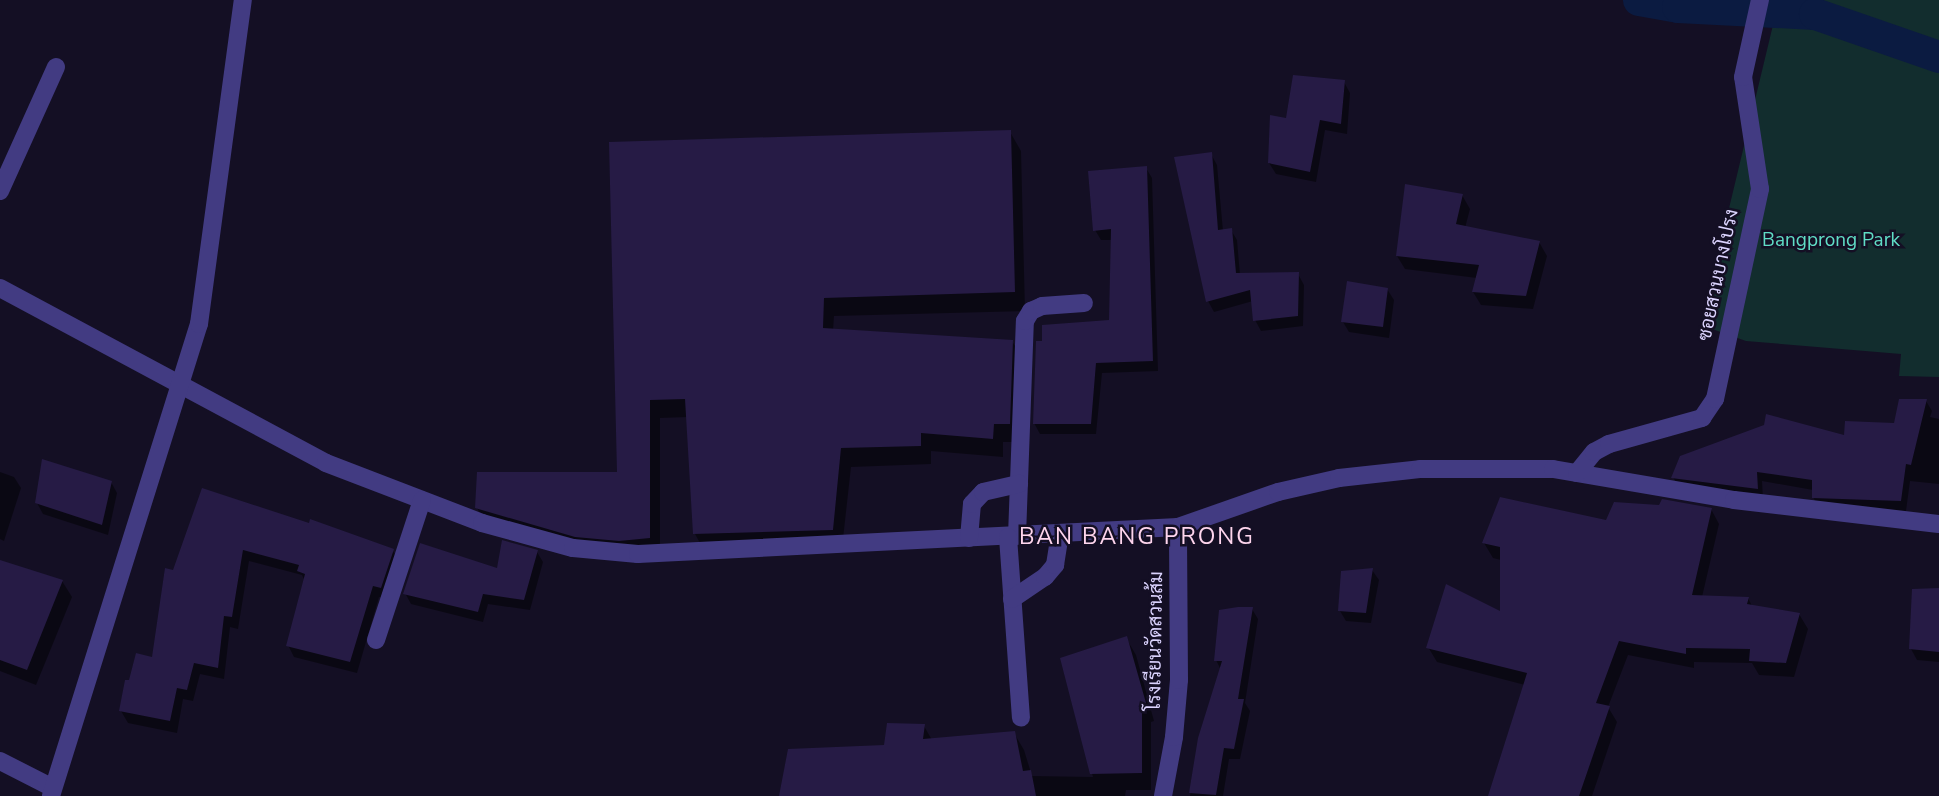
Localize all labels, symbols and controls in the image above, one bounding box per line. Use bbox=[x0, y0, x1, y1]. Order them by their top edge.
street label: ซอยสวนบางโปรง bbox=[1694, 207, 1744, 343]
park label: Bangprong Park bbox=[1762, 230, 1900, 252]
district label: BAN BANG PRONG bbox=[1021, 523, 1253, 551]
street label: โรงเรียนวัดสวนส้ม bbox=[1143, 571, 1169, 711]

